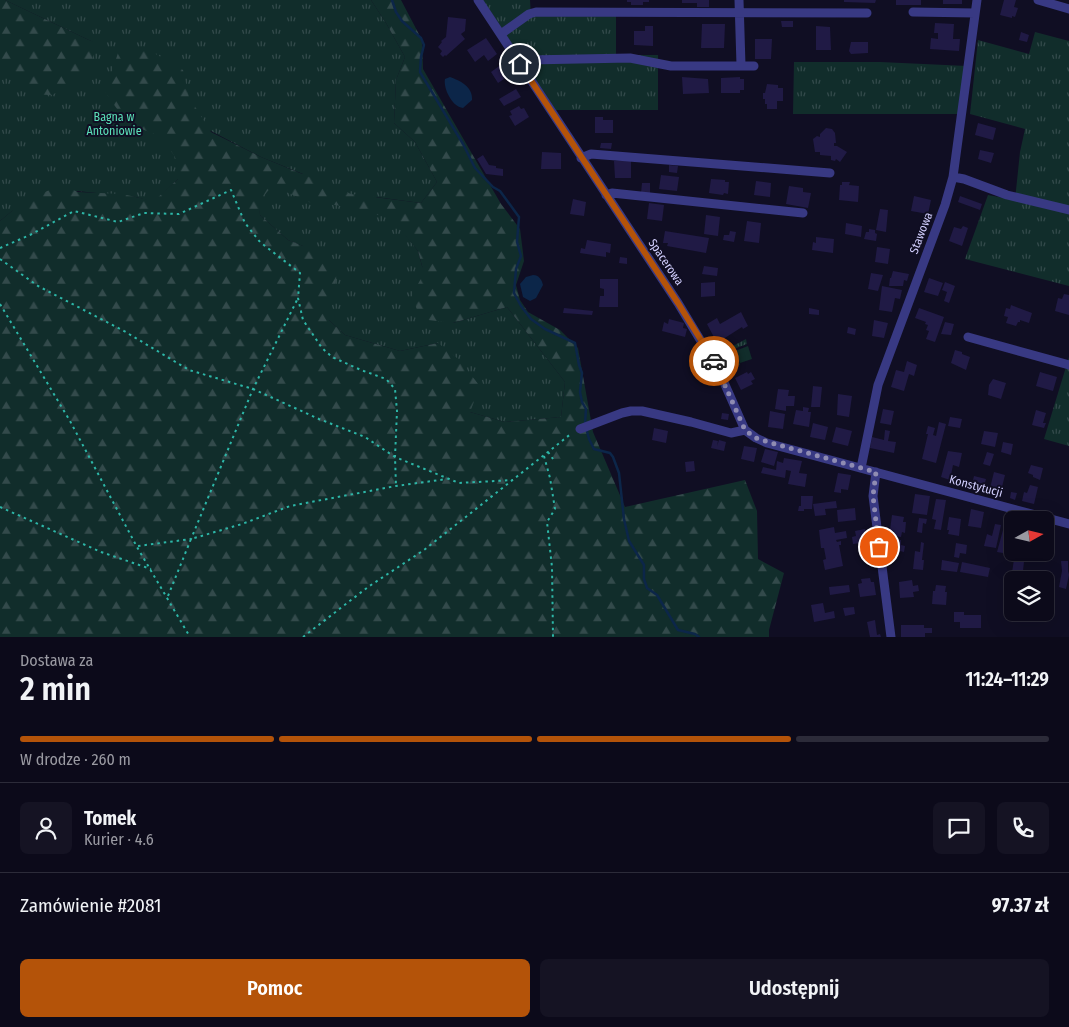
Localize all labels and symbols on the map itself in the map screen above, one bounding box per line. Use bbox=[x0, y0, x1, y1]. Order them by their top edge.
pin bbox=[499, 43, 541, 85]
park label: Bagna w Antoniowie bbox=[86, 110, 142, 138]
street label: Stawowa bbox=[907, 210, 935, 256]
street label: Spacerowa bbox=[645, 236, 687, 288]
courier bbox=[689, 336, 739, 386]
street label: Konstytucji bbox=[948, 472, 1004, 500]
north arrow bbox=[1004, 511, 1054, 561]
pin bbox=[858, 526, 900, 568]

